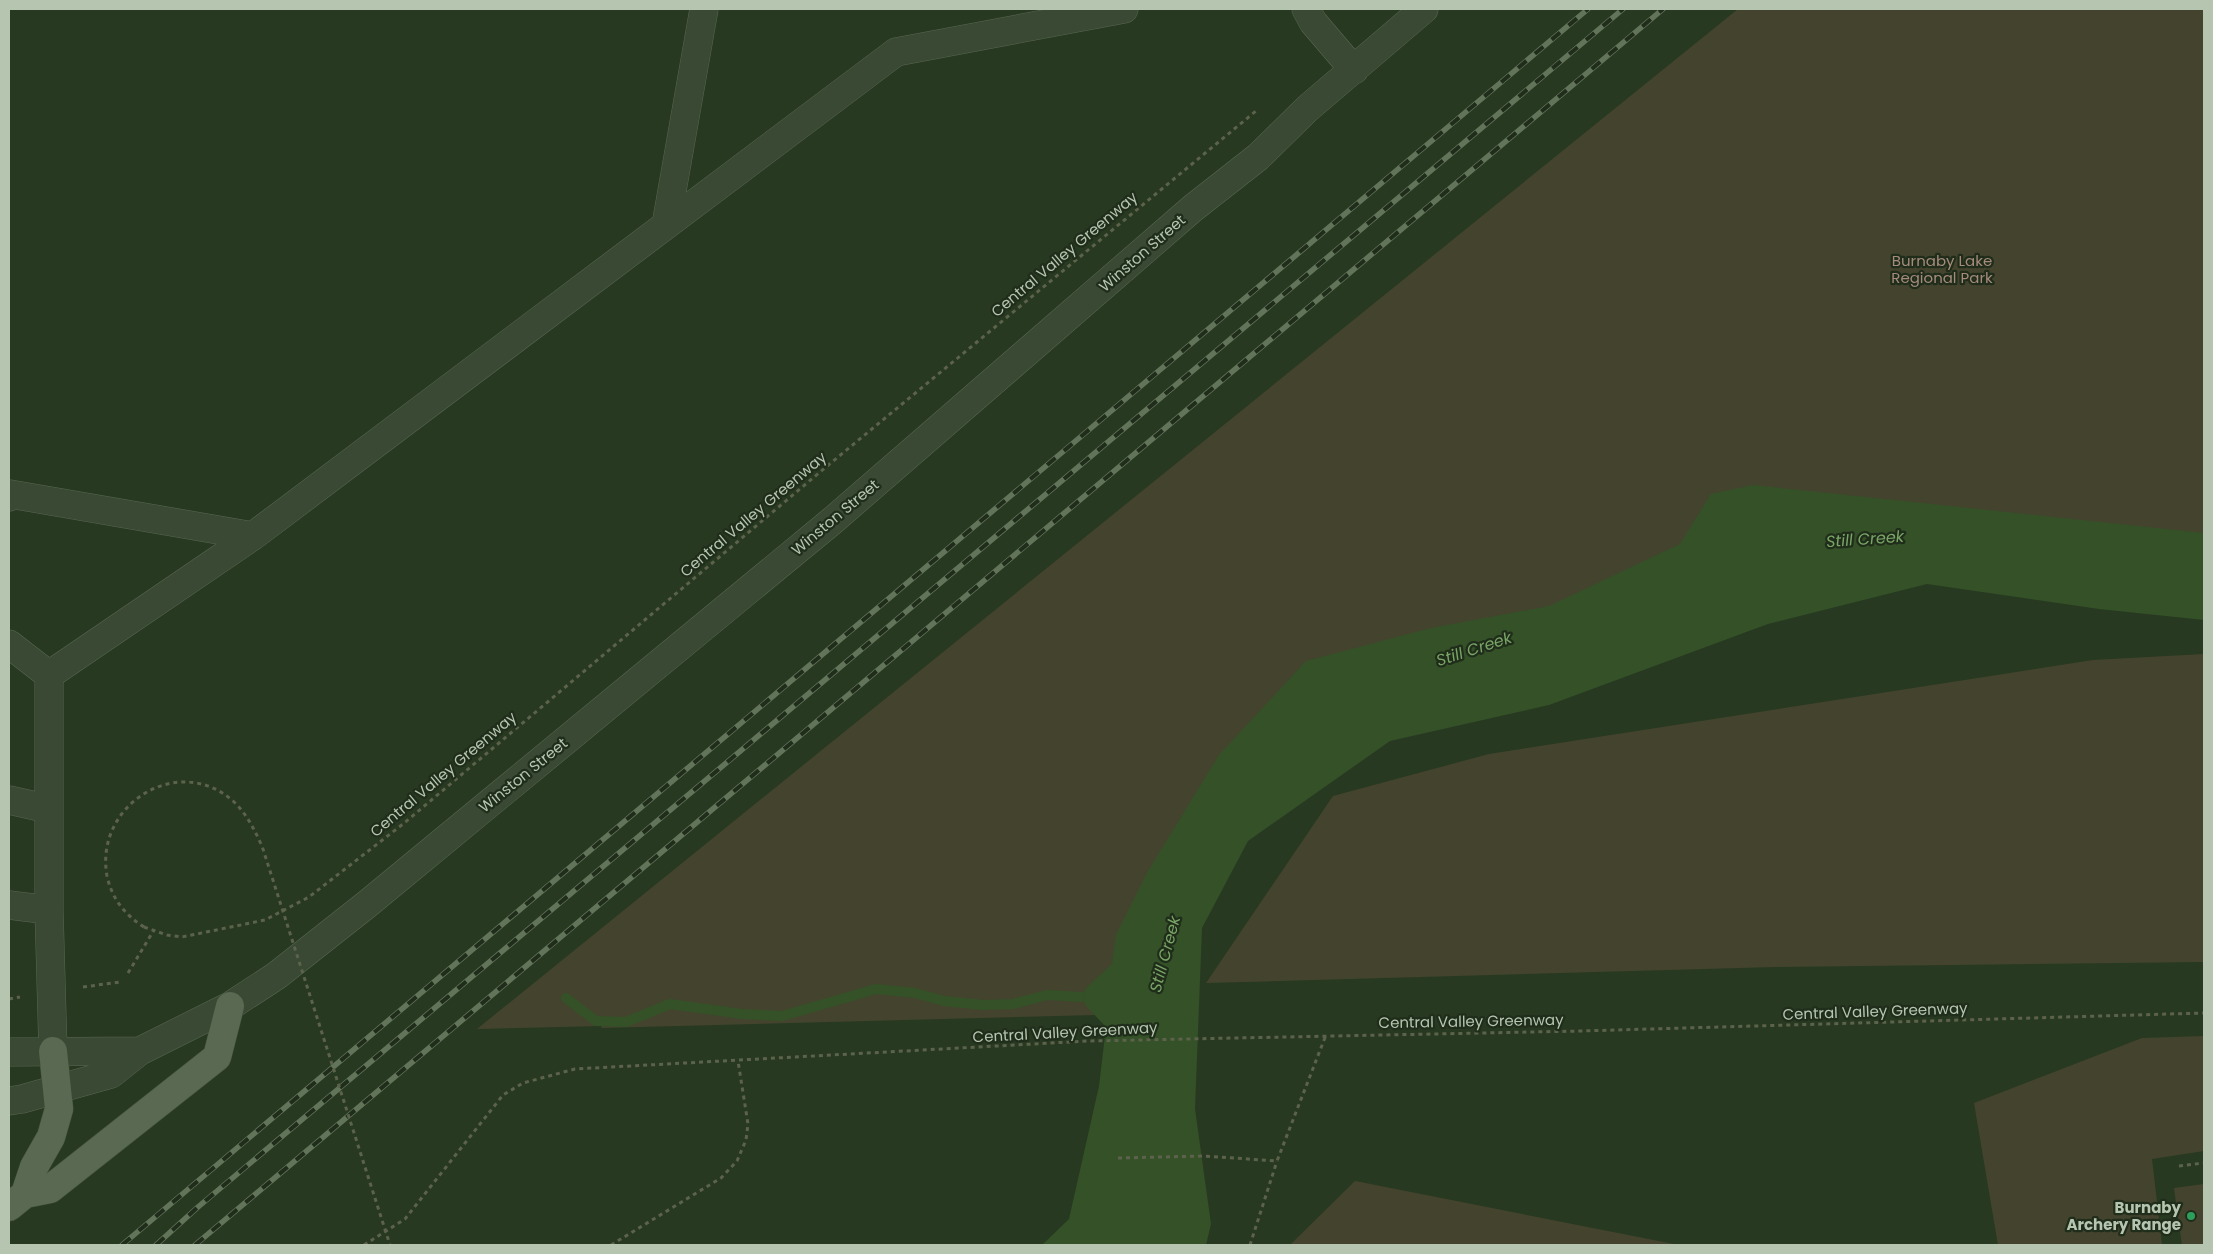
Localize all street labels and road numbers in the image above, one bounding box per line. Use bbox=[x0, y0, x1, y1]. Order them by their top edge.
street label: Central Valley Greenway bbox=[986, 186, 1142, 322]
street label: Winston Street bbox=[1094, 210, 1190, 296]
street label: Central Valley Greenway bbox=[675, 446, 831, 582]
street label: Winston Street bbox=[787, 474, 883, 560]
street label: Central Valley Greenway bbox=[365, 706, 521, 842]
street label: Winston Street bbox=[474, 733, 572, 817]
street label: Central Valley Greenway bbox=[1782, 997, 1968, 1025]
street label: Central Valley Greenway bbox=[1378, 1009, 1564, 1033]
street label: Central Valley Greenway bbox=[972, 1017, 1159, 1047]

